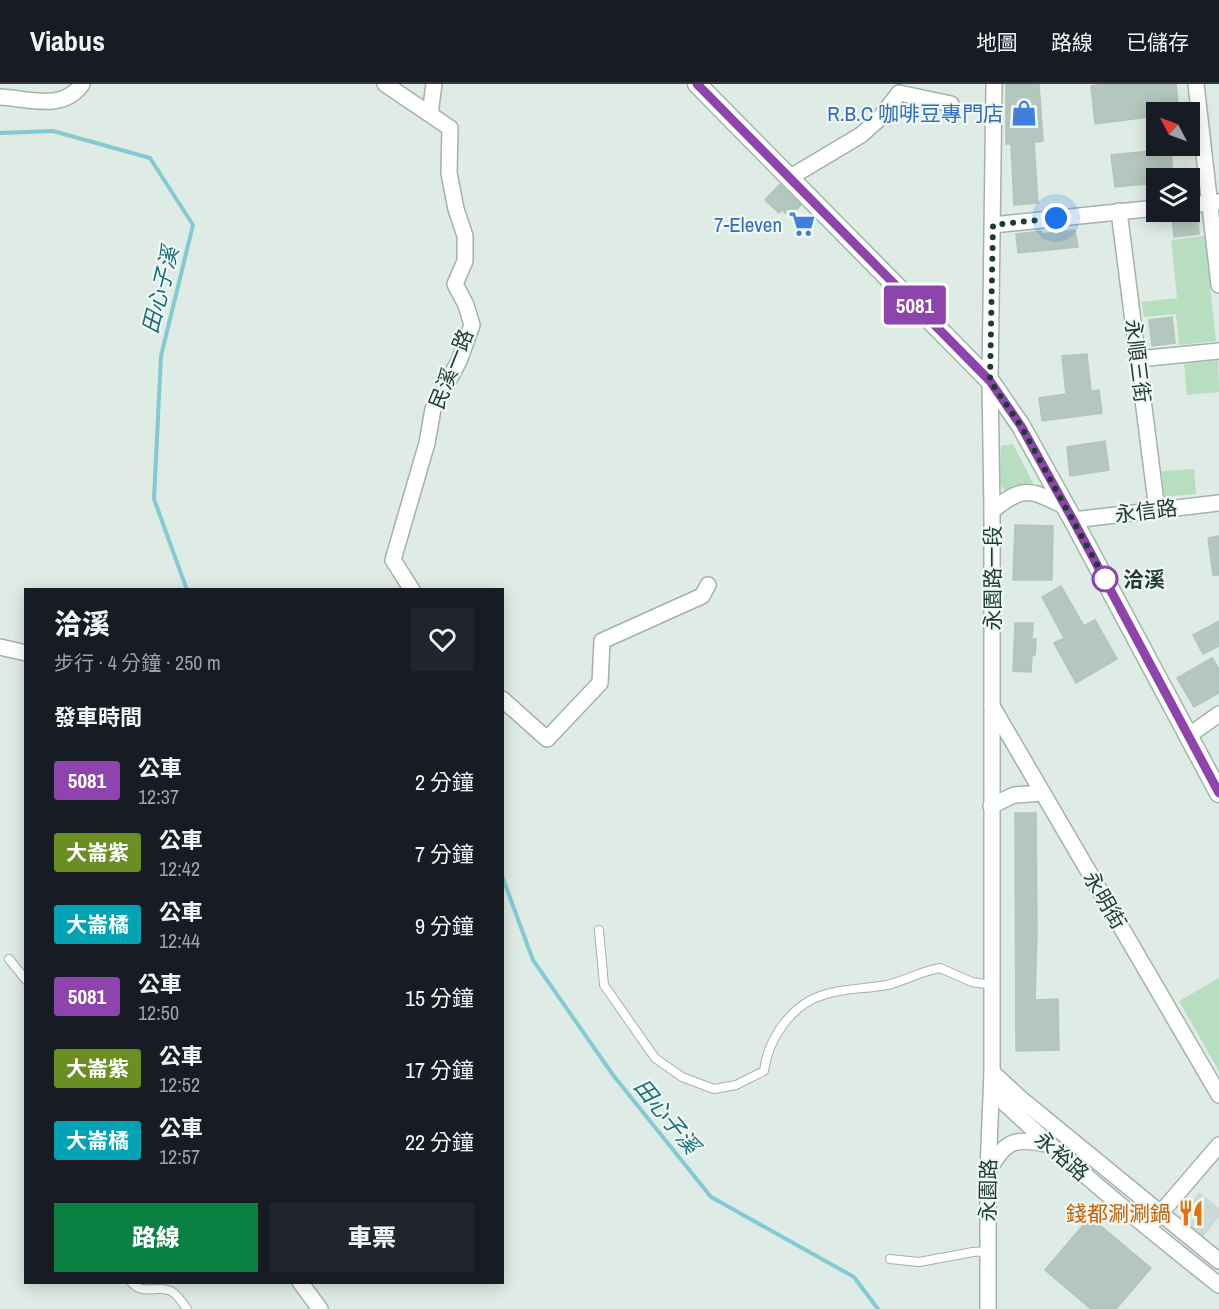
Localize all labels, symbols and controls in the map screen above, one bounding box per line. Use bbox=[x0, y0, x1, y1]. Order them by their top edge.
text: Viabus bbox=[30, 22, 105, 60]
text: 地圖 bbox=[976, 28, 1018, 57]
text: 路線 bbox=[1051, 28, 1093, 57]
text: 已儲存 bbox=[1126, 28, 1189, 57]
shop icon: R.B.C 咖啡豆專門店 bbox=[1009, 98, 1039, 128]
place label: R.B.C 咖啡豆專門店 bbox=[827, 99, 1004, 128]
north arrow bbox=[1146, 102, 1200, 156]
map controls bbox=[1146, 102, 1200, 222]
button: layers bbox=[1146, 168, 1200, 222]
your location bbox=[1041, 203, 1071, 233]
supermarket icon: 7-Eleven bbox=[787, 209, 817, 239]
place label: 7-Eleven bbox=[714, 210, 782, 239]
water label: 田心子溪 bbox=[135, 241, 186, 336]
line badge: 5081 bbox=[873, 286, 957, 324]
text: 5081 bbox=[896, 291, 934, 320]
street label: 永順三街 bbox=[1118, 318, 1158, 404]
street label: 民溪一路 bbox=[422, 325, 480, 413]
street label: 永信路 bbox=[1113, 493, 1179, 529]
street label: 永園路一段 bbox=[978, 526, 1007, 631]
place label: 洽溪 bbox=[1123, 565, 1165, 594]
marker: 洽溪 bbox=[1092, 566, 1118, 592]
text: 洽溪 bbox=[54, 605, 110, 643]
button: heart bbox=[411, 608, 474, 671]
text: 步行 · 4 分鐘 · 250 m bbox=[54, 649, 221, 676]
text: 發車時間 bbox=[54, 702, 142, 732]
text: 公車 bbox=[138, 753, 182, 783]
text: 5081 bbox=[68, 766, 106, 795]
text: 2 分鐘 bbox=[415, 767, 474, 797]
text: 12:37 bbox=[138, 783, 179, 810]
text: 公車 bbox=[159, 825, 203, 855]
text: 大崙紫 bbox=[66, 838, 129, 867]
text: 7 分鐘 bbox=[415, 839, 474, 869]
text: 12:42 bbox=[159, 855, 200, 882]
street label: 永明街 bbox=[1077, 865, 1133, 935]
text: 公車 bbox=[159, 897, 203, 927]
text: 大崙橘 bbox=[66, 910, 129, 939]
text: 9 分鐘 bbox=[415, 911, 474, 941]
text: 12:44 bbox=[159, 927, 200, 954]
text: 公車 bbox=[138, 969, 182, 999]
text: 5081 bbox=[68, 982, 106, 1011]
text: 15 分鐘 bbox=[405, 983, 474, 1013]
text: 12:50 bbox=[138, 999, 179, 1026]
text: 公車 bbox=[159, 1041, 203, 1071]
text: 大崙紫 bbox=[66, 1054, 129, 1083]
text: 17 分鐘 bbox=[405, 1055, 474, 1085]
text: 12:52 bbox=[159, 1071, 200, 1098]
water label: 田心子溪 bbox=[628, 1072, 708, 1162]
text: 公車 bbox=[159, 1113, 203, 1143]
street label: 永裕路 bbox=[1029, 1124, 1095, 1188]
text: 大崙橘 bbox=[66, 1126, 129, 1155]
text: 22 分鐘 bbox=[405, 1127, 474, 1157]
text: 12:57 bbox=[159, 1143, 200, 1170]
street label: 永園路 bbox=[973, 1158, 1003, 1222]
restaurant icon: 錢都涮涮鍋 bbox=[1176, 1198, 1206, 1228]
place label: 錢都涮涮鍋 bbox=[1066, 1199, 1171, 1228]
button: 路線 bbox=[54, 1203, 258, 1272]
button: 車票 bbox=[270, 1203, 474, 1272]

